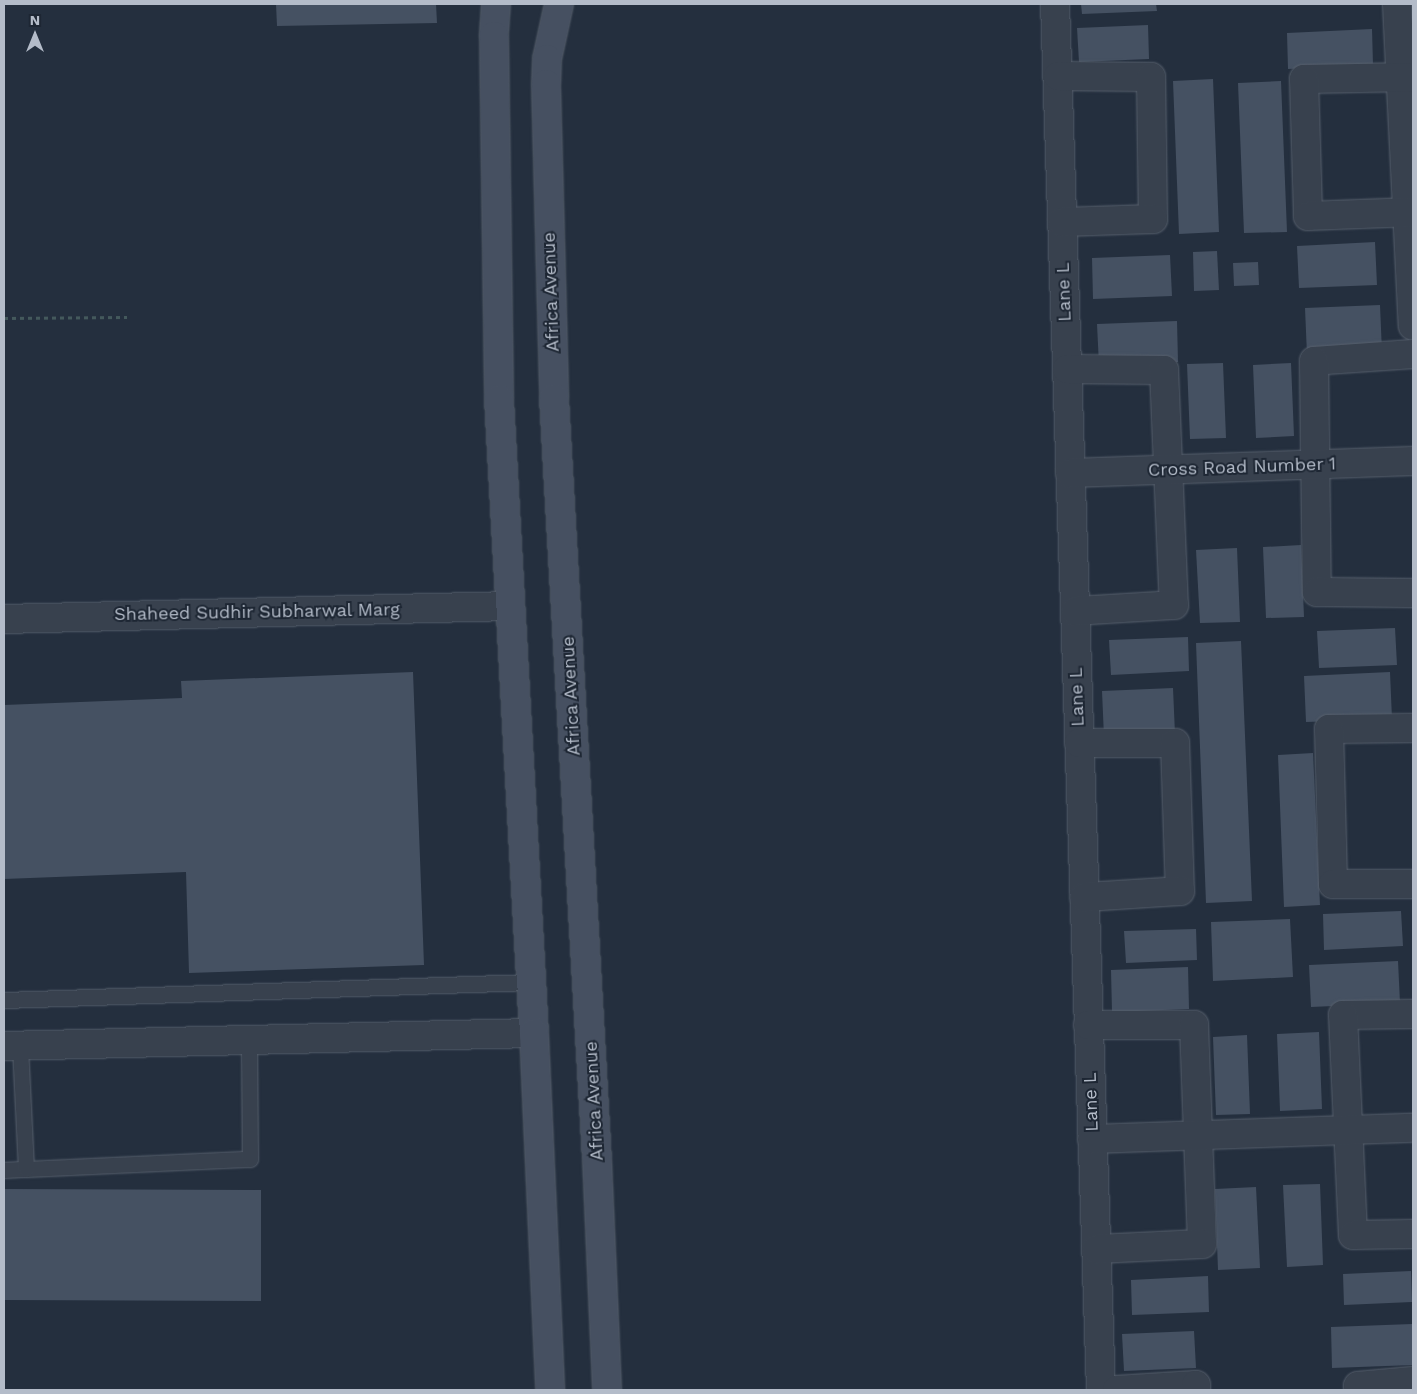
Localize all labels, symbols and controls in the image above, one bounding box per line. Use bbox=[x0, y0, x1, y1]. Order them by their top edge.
north arrow bbox=[10, 10, 60, 60]
text: N bbox=[30, 12, 40, 28]
street label: Africa Avenue bbox=[538, 231, 564, 353]
street label: Lane L bbox=[1052, 262, 1076, 322]
street label: Cross Road Number 1 bbox=[1147, 453, 1337, 481]
street label: Shaheed Sudhir Subharwal Marg bbox=[114, 599, 400, 625]
street label: Africa Avenue bbox=[557, 635, 585, 757]
street label: Lane L bbox=[1065, 667, 1089, 727]
street label: Africa Avenue bbox=[580, 1040, 608, 1162]
street label: Lane L bbox=[1079, 1072, 1103, 1132]

